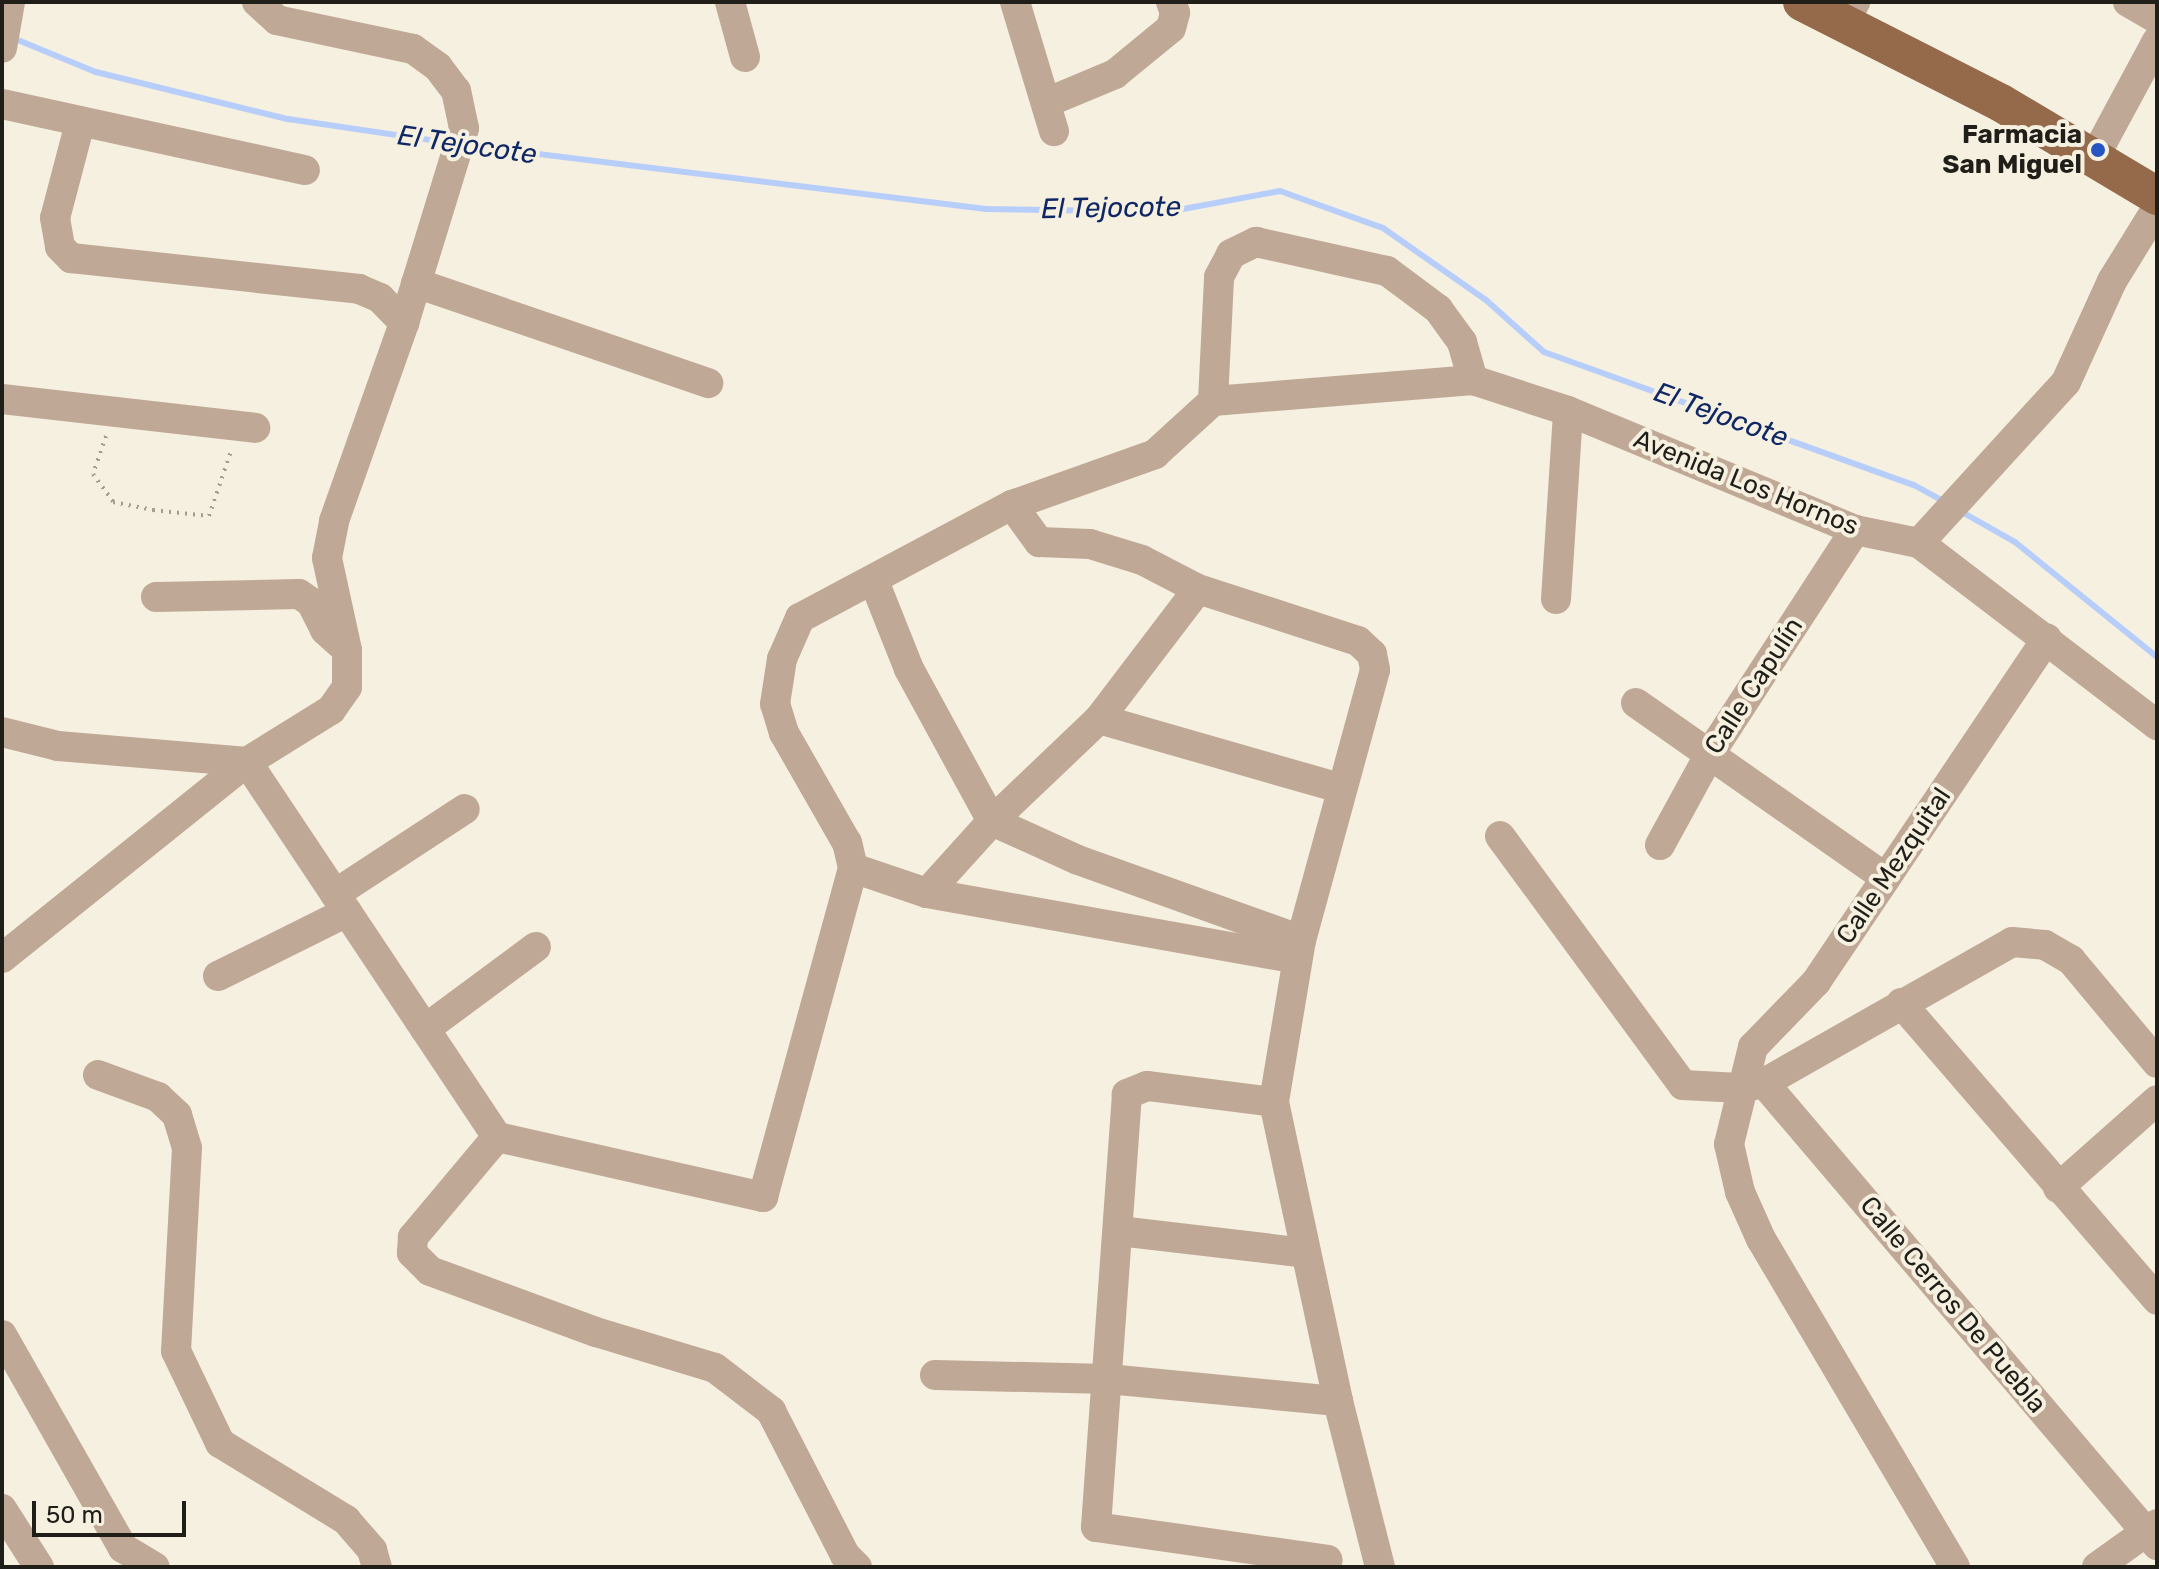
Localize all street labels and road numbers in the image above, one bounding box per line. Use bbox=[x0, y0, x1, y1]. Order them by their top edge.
street label: Avenida Los Hornos bbox=[1629, 424, 1863, 542]
street label: Calle Capulín bbox=[1698, 612, 1810, 760]
street label: Calle Mezquital bbox=[1830, 782, 1958, 950]
street label: Calle Cerros De Puebla bbox=[1853, 1190, 2053, 1420]

